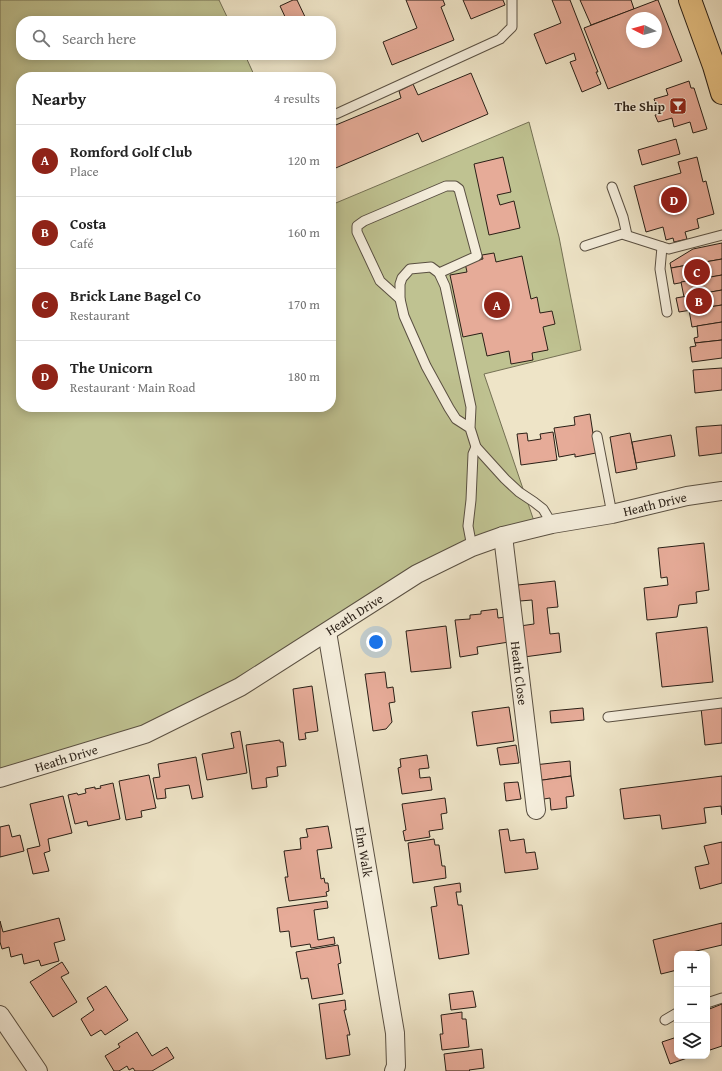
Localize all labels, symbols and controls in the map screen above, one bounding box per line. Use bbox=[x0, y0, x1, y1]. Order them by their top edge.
north arrow bbox=[626, 12, 662, 48]
search box bbox=[16, 16, 336, 60]
icon: search bbox=[30, 27, 52, 49]
text: Search here bbox=[62, 28, 136, 49]
text: Nearby bbox=[32, 86, 86, 111]
text: 4 results bbox=[274, 89, 320, 108]
bar icon: The Ship bbox=[668, 96, 688, 116]
place label: The Ship bbox=[614, 97, 666, 116]
text: Romford Golf Club bbox=[70, 141, 192, 162]
text: A bbox=[41, 151, 49, 170]
text: 120 m bbox=[288, 151, 320, 170]
text: Place bbox=[70, 162, 99, 181]
pin: D bbox=[661, 185, 687, 215]
text: Costa bbox=[70, 213, 106, 234]
text: B bbox=[41, 223, 49, 242]
text: 160 m bbox=[288, 223, 320, 242]
text: Café bbox=[70, 234, 93, 253]
pin: C bbox=[684, 257, 710, 287]
text: Brick Lane Bagel Co bbox=[70, 285, 201, 306]
pin: B bbox=[686, 286, 712, 316]
pin: A bbox=[484, 290, 510, 320]
text: C bbox=[41, 295, 49, 314]
text: 170 m bbox=[288, 295, 320, 314]
text: Restaurant bbox=[70, 306, 130, 325]
text: The Unicorn bbox=[70, 357, 153, 378]
text: D bbox=[41, 367, 49, 386]
text: 180 m bbox=[288, 367, 320, 386]
text: Restaurant · Main Road bbox=[70, 378, 195, 397]
street label: Heath Drive bbox=[621, 487, 689, 521]
street label: Heath Drive bbox=[322, 589, 387, 640]
your location bbox=[366, 632, 386, 652]
street label: Heath Close bbox=[506, 640, 532, 706]
street label: Heath Drive bbox=[32, 740, 100, 777]
street label: Elm Walk bbox=[350, 825, 377, 879]
map controls bbox=[674, 951, 710, 1059]
button: + bbox=[674, 951, 710, 987]
button: − bbox=[674, 987, 710, 1023]
button: layers bbox=[674, 1023, 710, 1059]

